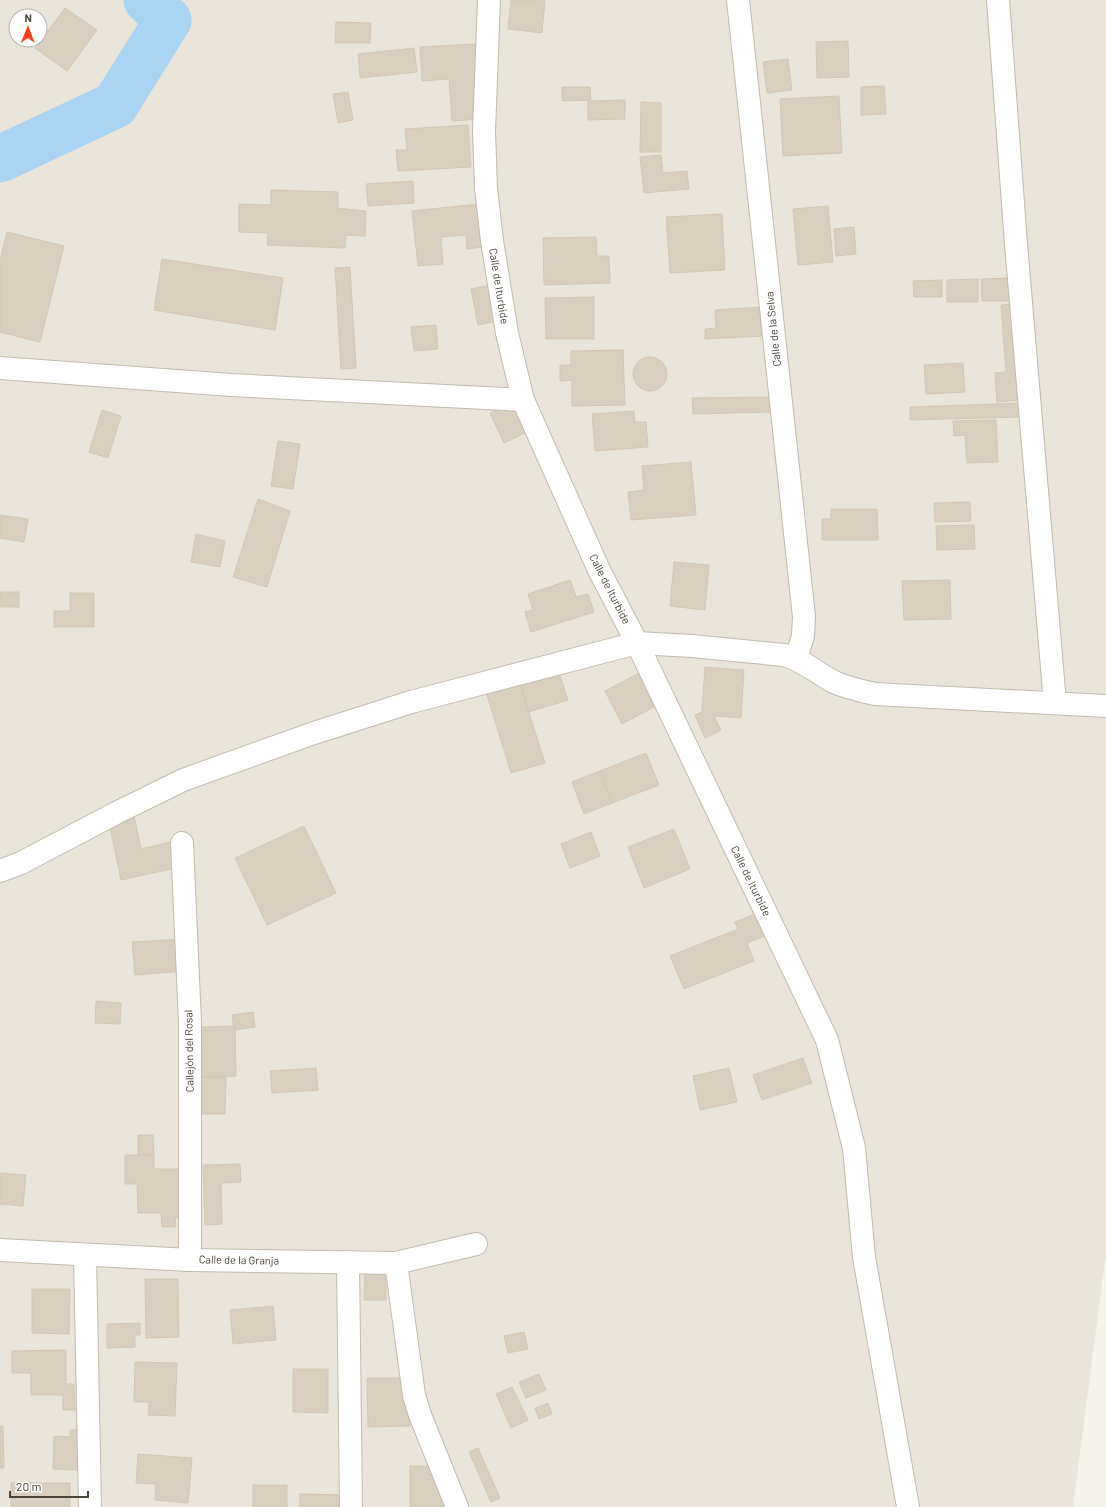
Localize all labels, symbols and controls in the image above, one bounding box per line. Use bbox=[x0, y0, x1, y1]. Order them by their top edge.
north arrow bbox=[8, 8, 48, 48]
text: N bbox=[24, 11, 32, 24]
street label: Calle de Iturbide bbox=[487, 247, 512, 325]
street label: Calle de la Selva bbox=[762, 291, 783, 367]
street label: Calle de Iturbide bbox=[587, 552, 634, 626]
street label: Calle de Iturbide bbox=[729, 843, 774, 918]
street label: Callejón del Rosal bbox=[181, 1010, 196, 1092]
street label: Calle de la Granja bbox=[199, 1252, 279, 1267]
scale bar bbox=[10, 1473, 88, 1499]
text: 20 m bbox=[16, 1479, 42, 1493]

